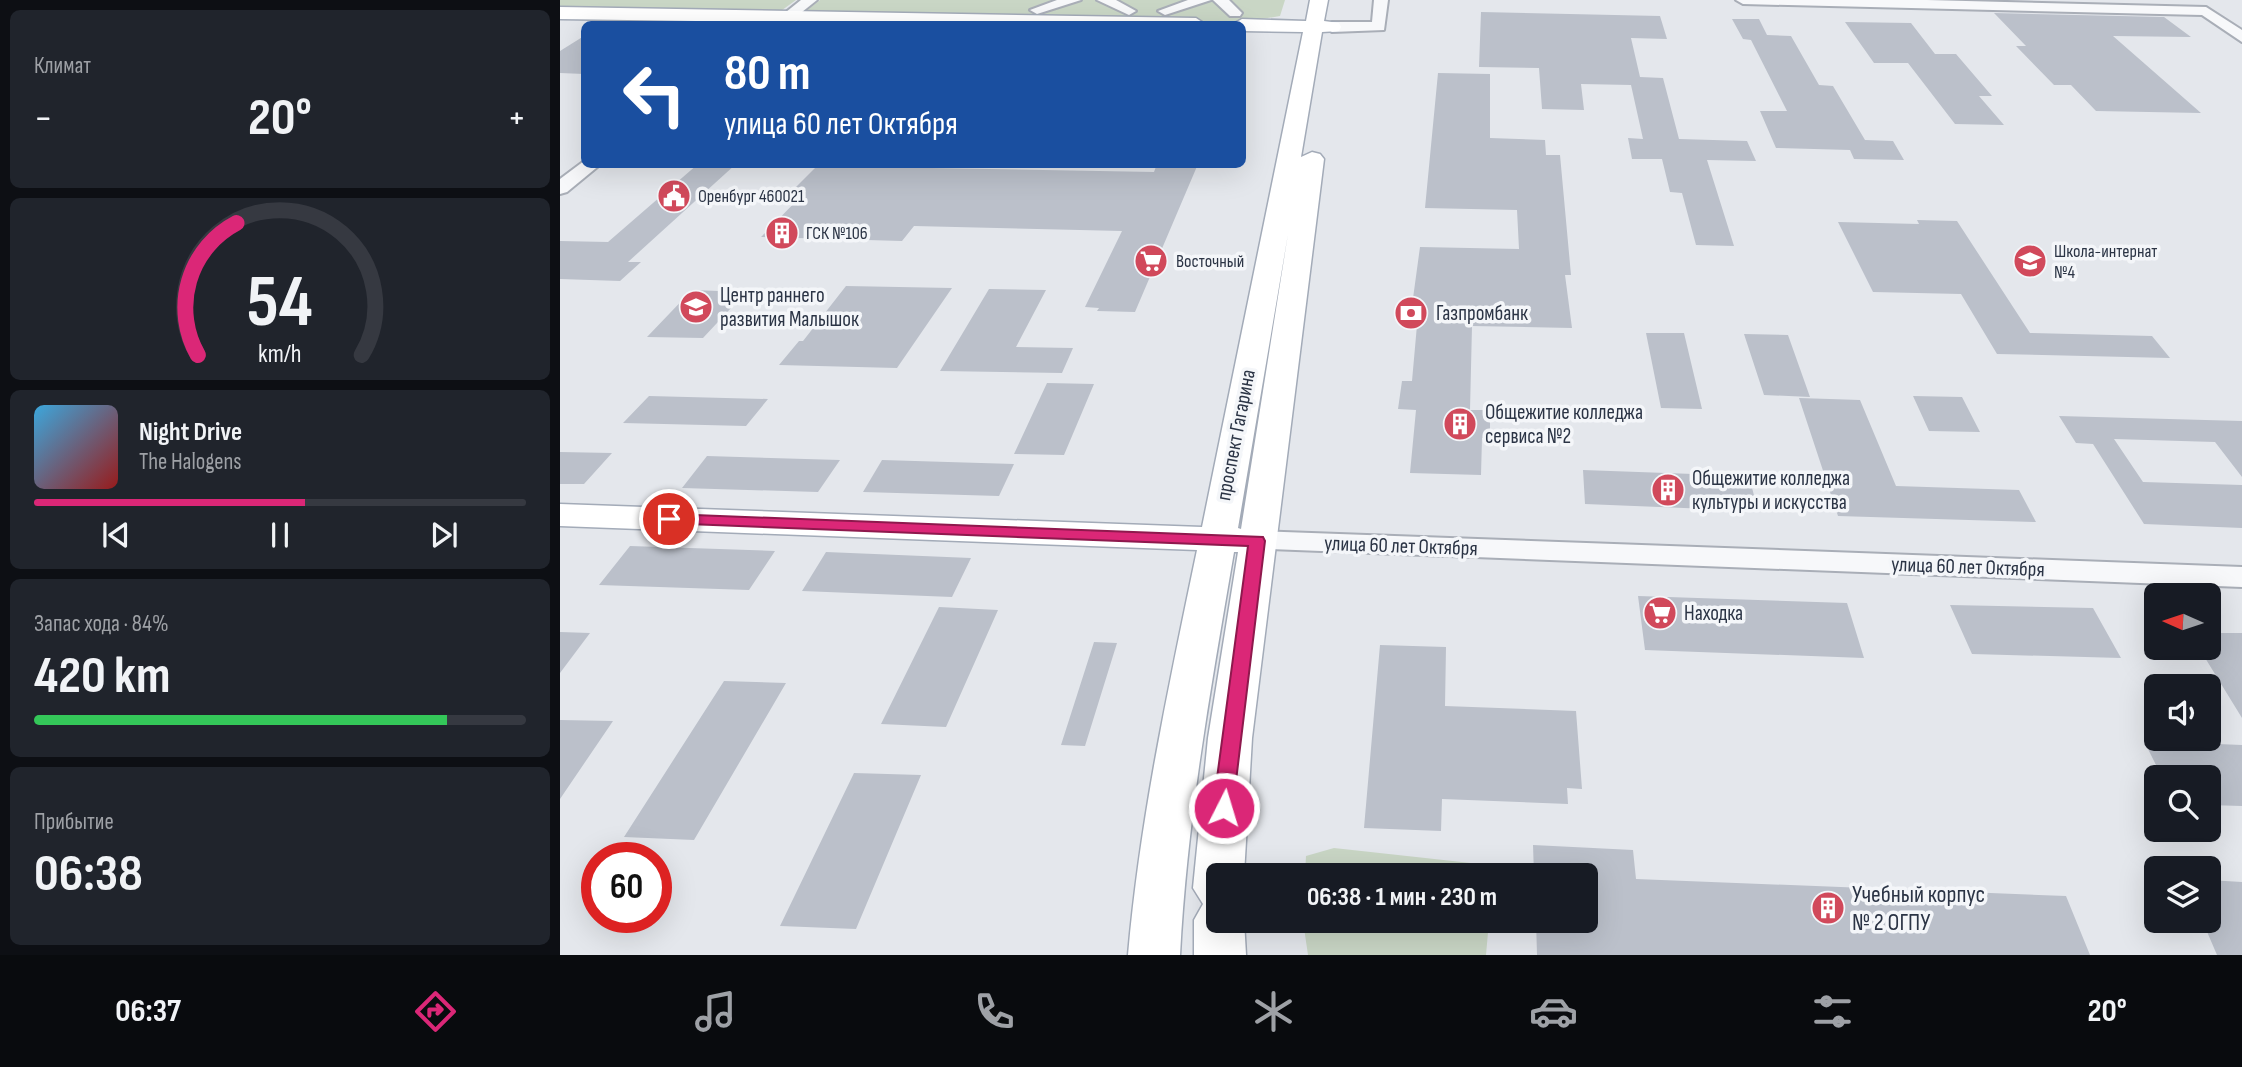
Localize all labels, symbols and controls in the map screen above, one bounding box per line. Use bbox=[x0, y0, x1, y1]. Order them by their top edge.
text: 80 m bbox=[724, 45, 811, 104]
icon: left bbox=[609, 49, 700, 140]
text: Климат bbox=[34, 52, 91, 80]
text: 20° bbox=[248, 87, 312, 150]
text: − bbox=[34, 96, 53, 141]
text: + bbox=[507, 96, 526, 141]
text: улица 60 лет Октября bbox=[724, 105, 958, 144]
public building icon: Оренбург 460021 bbox=[655, 177, 693, 215]
place label: Оренбург 460021 bbox=[698, 186, 805, 207]
building icon: ГСК №106 bbox=[763, 214, 801, 252]
place label: ГСК №106 bbox=[806, 223, 868, 244]
place label: Школа-интернат №4 bbox=[2054, 241, 2157, 283]
supermarket icon: Восточный bbox=[1132, 242, 1170, 280]
school or university icon: Школа-интернат №4 bbox=[2011, 242, 2049, 280]
place label: Восточный bbox=[1176, 251, 1244, 272]
text: 54 bbox=[247, 260, 313, 348]
place label: Центр раннего развития Малышок bbox=[720, 283, 859, 332]
school or university icon: Центр раннего развития Малышок bbox=[677, 288, 715, 326]
bank icon: Газпромбанк bbox=[1392, 294, 1430, 332]
place label: Газпромбанк bbox=[1436, 301, 1528, 326]
text: km/h bbox=[258, 339, 302, 370]
street label: проспект Гагарина bbox=[1211, 367, 1261, 503]
place label: Общежитие колледжа сервиса №2 bbox=[1485, 400, 1643, 449]
building icon: Общежитие колледжа сервиса №2 bbox=[1441, 405, 1479, 443]
text: Night Drive bbox=[139, 417, 242, 448]
text: The Halogens bbox=[139, 448, 242, 476]
place label: Общежитие колледжа культуры и искусства bbox=[1692, 466, 1850, 515]
building icon: Общежитие колледжа культуры и искусства bbox=[1649, 471, 1687, 509]
pin bbox=[639, 489, 699, 549]
icon: arrive bbox=[650, 500, 688, 538]
icon: previous bbox=[97, 516, 135, 554]
icon: pause bbox=[261, 516, 299, 554]
icon: next bbox=[425, 516, 463, 554]
street label: улица 60 лет Октября bbox=[1324, 531, 1478, 561]
street label: улица 60 лет Октября bbox=[1891, 552, 2045, 582]
north arrow bbox=[2144, 583, 2221, 660]
map controls bbox=[2144, 583, 2221, 933]
supermarket icon: Находка bbox=[1641, 594, 1679, 632]
place label: Находка bbox=[1684, 601, 1743, 626]
text: Запас хода · 84% bbox=[34, 610, 169, 638]
text: 420 km bbox=[34, 645, 170, 708]
button: sound bbox=[2144, 674, 2221, 751]
button: search bbox=[2144, 765, 2221, 842]
position arrow bbox=[1187, 771, 1261, 845]
text: Прибытие bbox=[34, 808, 114, 836]
speed limit sign: 60 bbox=[581, 842, 672, 933]
text: 06:38 bbox=[34, 843, 143, 906]
button: layers bbox=[2144, 856, 2221, 933]
place label: Учебный корпус № 2 ОГПУ bbox=[1852, 880, 1985, 937]
text: 06:38 · 1 мин · 230 m bbox=[1307, 882, 1497, 913]
building icon: Учебный корпус № 2 ОГПУ bbox=[1809, 889, 1847, 927]
icon: directions bbox=[411, 987, 460, 1036]
icon: music bbox=[691, 987, 740, 1036]
icon: phone bbox=[970, 987, 1019, 1036]
icon: climate bbox=[1249, 987, 1298, 1036]
icon: car bbox=[1529, 987, 1578, 1036]
icon: filters bbox=[1808, 987, 1857, 1036]
text: 06:37 bbox=[115, 992, 181, 1031]
text: 20° bbox=[2088, 992, 2127, 1031]

